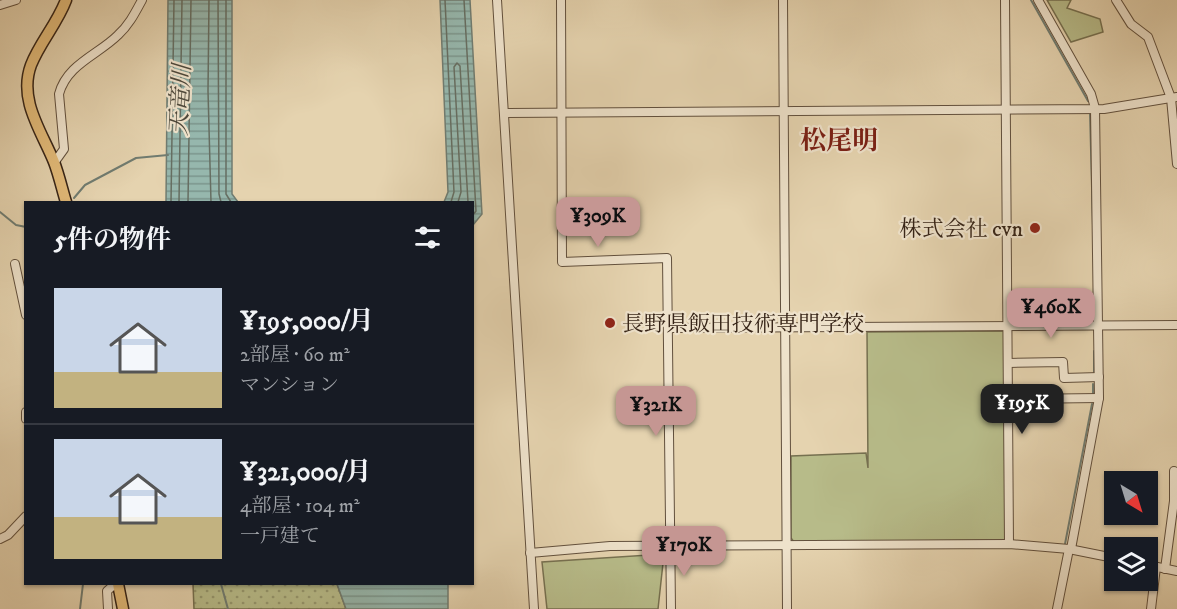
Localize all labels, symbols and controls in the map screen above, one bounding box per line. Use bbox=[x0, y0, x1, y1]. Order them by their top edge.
water label: 天竜川 bbox=[164, 60, 198, 137]
district label: 松尾明 bbox=[800, 125, 878, 158]
pin: ¥309K bbox=[556, 197, 640, 248]
text: ¥309K bbox=[570, 204, 626, 229]
place label: 株式会社 cvn bbox=[900, 216, 1024, 243]
icon: filters bbox=[411, 221, 444, 254]
marker: 株式会社 cvn bbox=[1028, 221, 1042, 235]
text: 5件の物件 bbox=[54, 224, 171, 257]
pin: ¥460K bbox=[1009, 288, 1093, 339]
text: ¥460K bbox=[1021, 295, 1081, 320]
text: ¥195,000/月 bbox=[240, 305, 374, 338]
place label: 長野県飯田技術専門学校 bbox=[622, 311, 864, 338]
icon: home bbox=[102, 312, 174, 384]
marker: 長野県飯田技術専門学校 bbox=[603, 316, 617, 330]
text: 2部屋 · 60 m² bbox=[240, 343, 350, 368]
text: マンション bbox=[240, 373, 339, 398]
pin: ¥195K bbox=[980, 384, 1064, 435]
pin: ¥321K bbox=[614, 386, 698, 437]
text: ¥195K bbox=[995, 391, 1049, 416]
text: ¥321K bbox=[630, 393, 682, 418]
text: ¥321,000/月 bbox=[240, 456, 372, 489]
icon: home bbox=[102, 463, 174, 535]
north arrow bbox=[1104, 471, 1158, 525]
map controls bbox=[1104, 471, 1158, 591]
text: 4部屋 · 104 m² bbox=[240, 494, 360, 519]
text: 一戸建て bbox=[240, 524, 320, 549]
pin: ¥170K bbox=[642, 526, 726, 577]
text: ¥170K bbox=[656, 533, 712, 558]
button: layers bbox=[1104, 537, 1158, 591]

